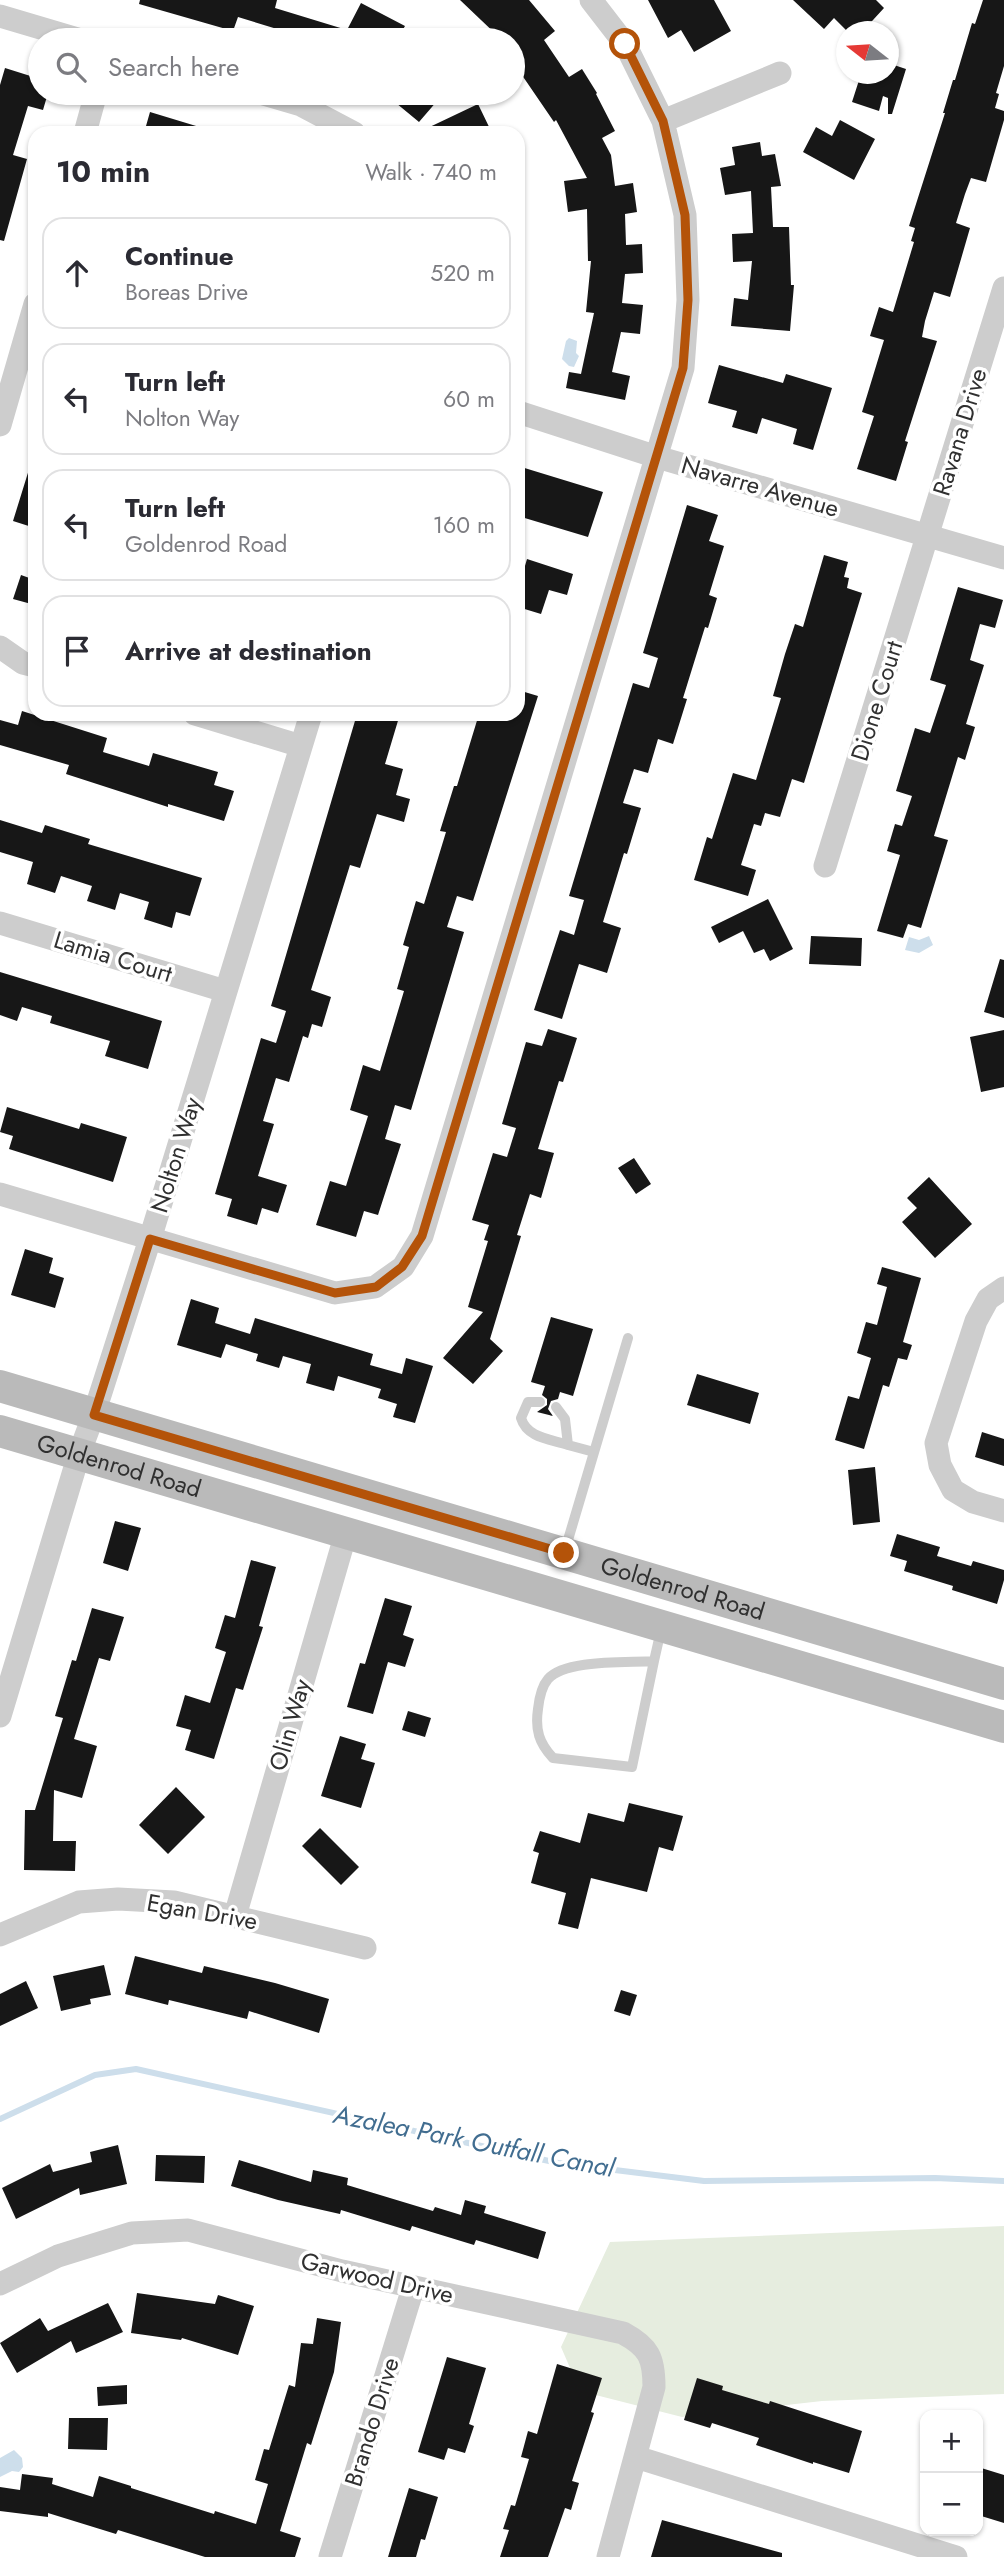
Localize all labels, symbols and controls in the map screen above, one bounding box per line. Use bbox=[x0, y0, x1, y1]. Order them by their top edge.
north arrow bbox=[836, 21, 899, 84]
search box bbox=[28, 28, 525, 105]
route start bbox=[609, 28, 640, 59]
icon: search bbox=[52, 48, 90, 86]
text: Search here bbox=[108, 48, 240, 86]
text: 10 min bbox=[56, 150, 150, 193]
text: Walk · 740 m bbox=[365, 155, 497, 189]
text: Continue bbox=[125, 237, 234, 275]
icon: ahead bbox=[58, 254, 96, 292]
text: 520 m bbox=[430, 256, 495, 290]
text: Boreas Drive bbox=[125, 275, 248, 309]
text: Turn left bbox=[125, 363, 225, 401]
street label: Ravana Drive bbox=[924, 364, 996, 500]
icon: left bbox=[58, 380, 96, 418]
text: 60 m bbox=[443, 382, 495, 416]
text: Nolton Way bbox=[125, 401, 239, 435]
street label: Navarre Avenue bbox=[677, 447, 843, 526]
text: Turn left bbox=[125, 489, 225, 527]
icon: left bbox=[58, 506, 96, 544]
text: 160 m bbox=[433, 508, 495, 542]
text: Goldenrod Road bbox=[125, 527, 287, 561]
icon: arrive bbox=[58, 632, 96, 670]
text: Arrive at destination bbox=[125, 632, 372, 670]
street label: Dione Court bbox=[842, 636, 911, 765]
street label: Lamia Court bbox=[50, 922, 177, 991]
street label: Nolton Way bbox=[141, 1092, 210, 1217]
street label: Goldenrod Road bbox=[33, 1425, 205, 1506]
route end bbox=[548, 1537, 579, 1568]
street label: Goldenrod Road bbox=[596, 1547, 769, 1629]
street label: Olin Way bbox=[260, 1675, 319, 1775]
street label: Egan Drive bbox=[144, 1885, 260, 1938]
water label: Azalea Park Outfall Canal bbox=[329, 2095, 619, 2187]
street label: Garwood Drive bbox=[297, 2243, 457, 2312]
street label: Brando Drive bbox=[335, 2353, 408, 2491]
map controls bbox=[920, 2410, 983, 2536]
button: + bbox=[920, 2410, 983, 2473]
button: − bbox=[920, 2473, 983, 2536]

